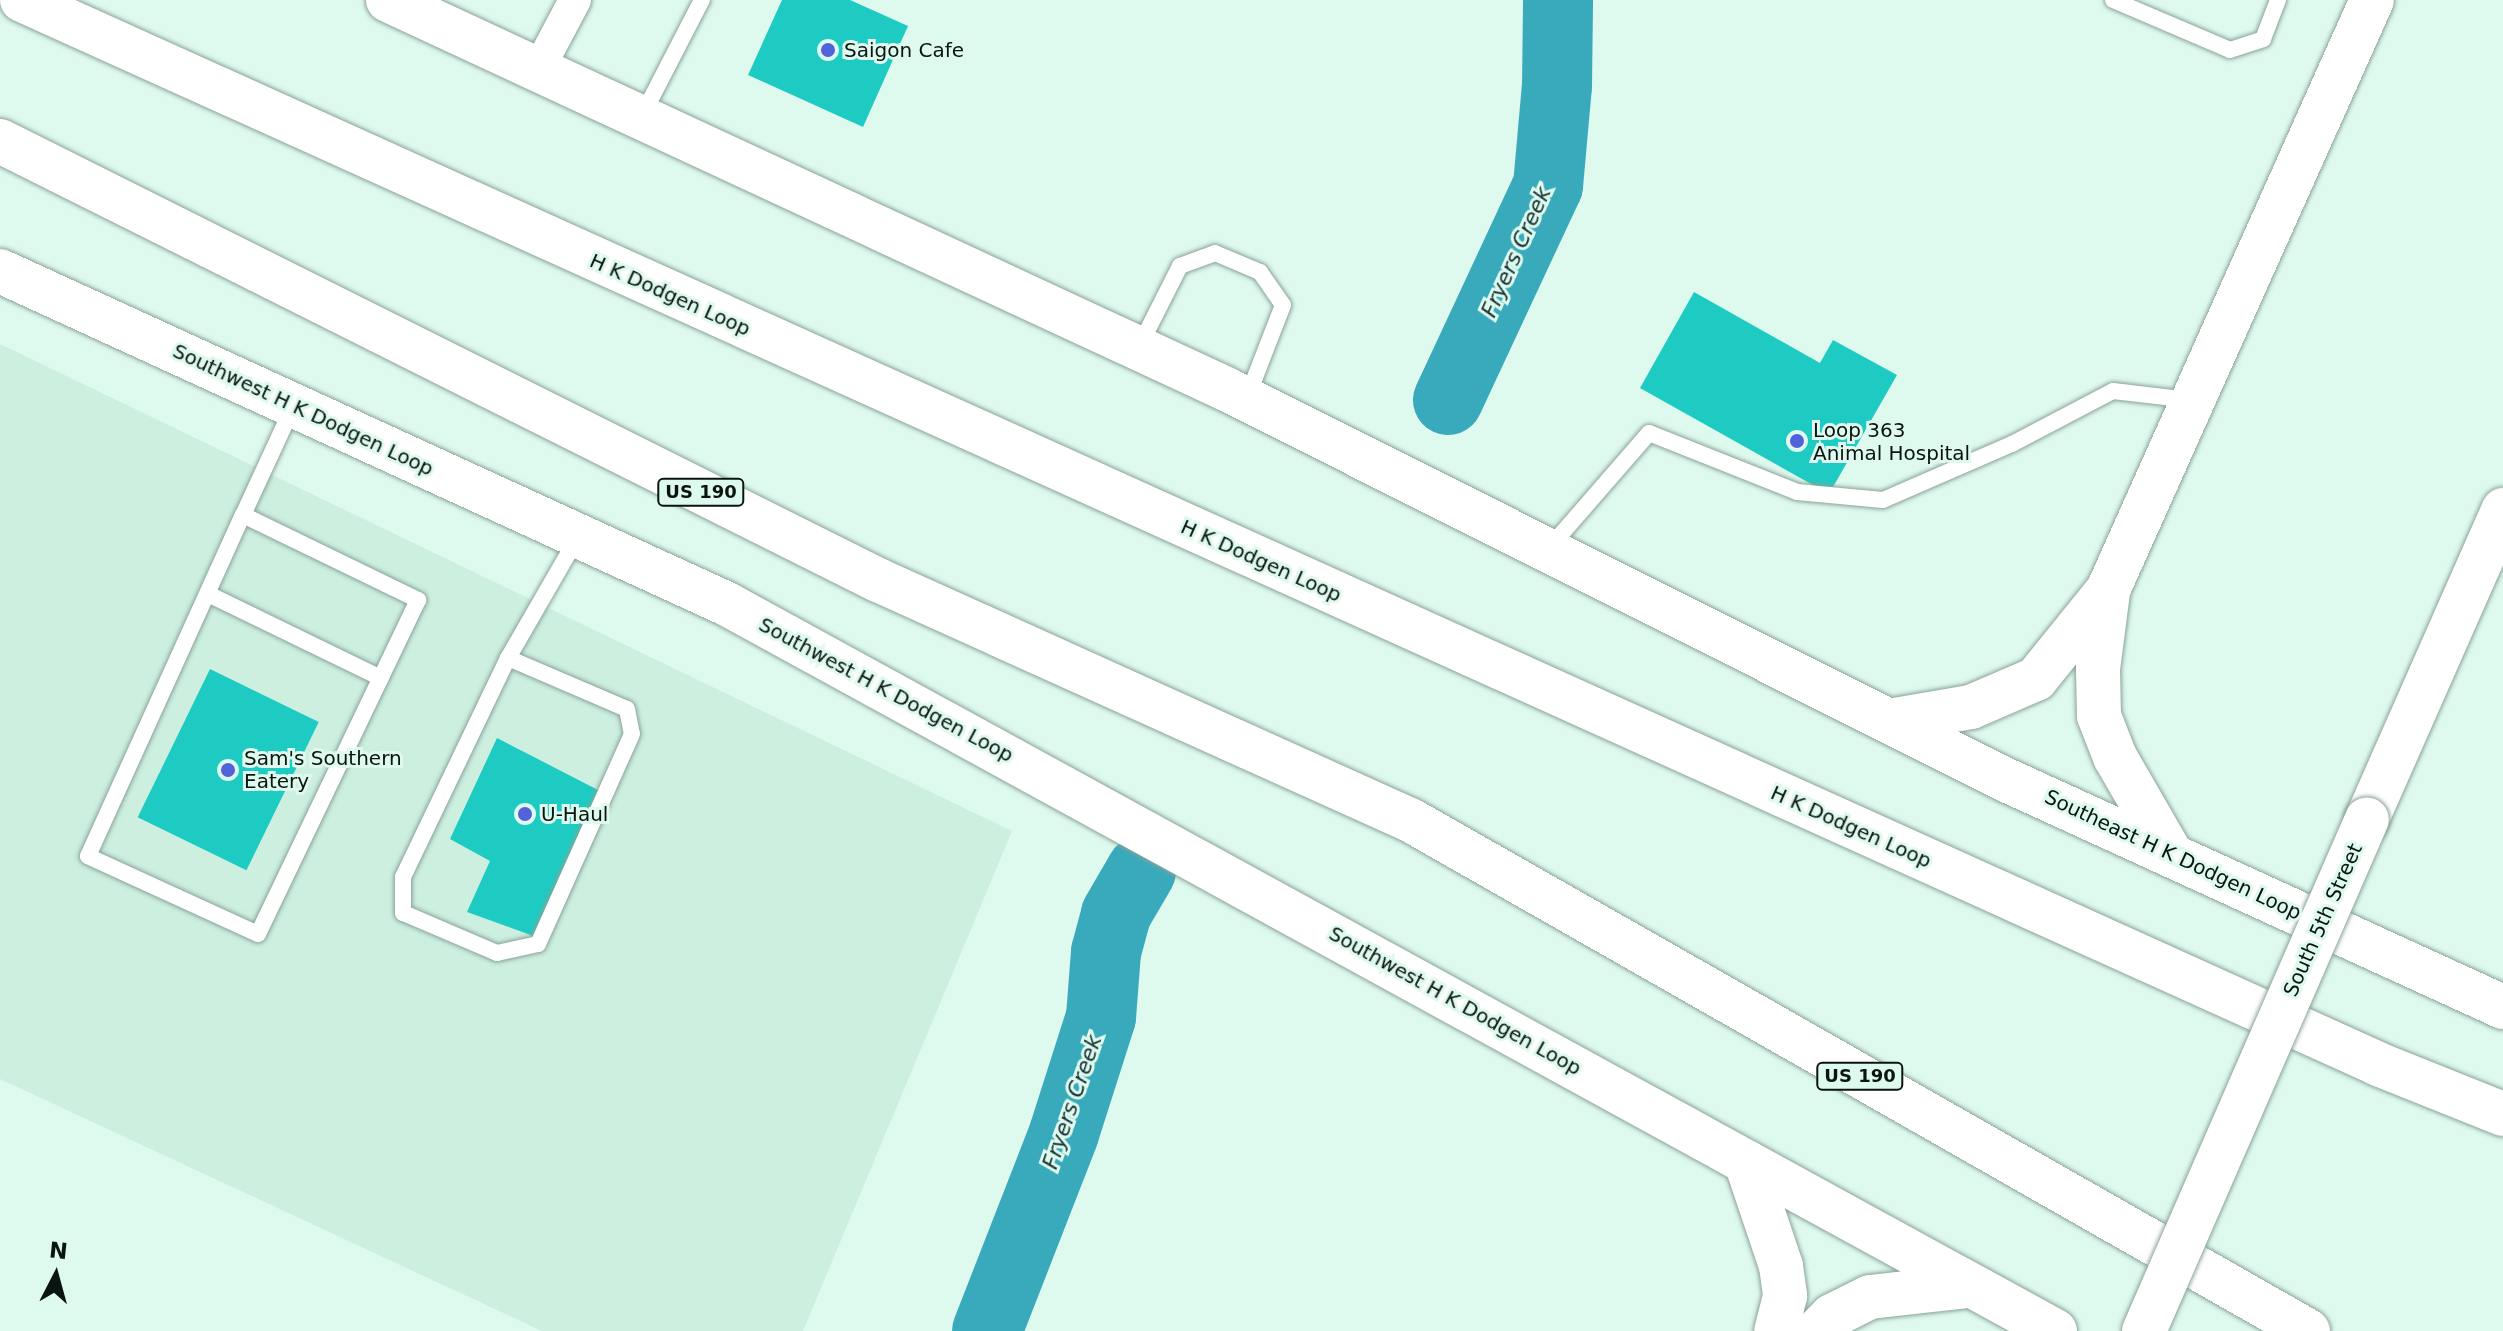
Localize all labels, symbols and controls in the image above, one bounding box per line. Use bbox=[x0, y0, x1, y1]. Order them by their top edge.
place label: Saigon Cafe bbox=[844, 38, 964, 62]
marker: Saigon Cafe bbox=[819, 41, 837, 59]
water label: Fryers Creek bbox=[1475, 183, 1557, 321]
street label: H K Dodgen Loop bbox=[586, 249, 754, 341]
street label: Southwest H K Dodgen Loop bbox=[169, 339, 437, 481]
place label: Loop 363 Animal Hospital bbox=[1813, 418, 1970, 465]
marker: Loop 363 Animal Hospital bbox=[1788, 432, 1806, 450]
road number: US 190 bbox=[657, 478, 745, 506]
street label: H K Dodgen Loop bbox=[1177, 515, 1345, 607]
street label: Southwest H K Dodgen Loop bbox=[755, 613, 1017, 767]
place label: Sam's Southern Eatery bbox=[244, 746, 402, 793]
marker: Sam's Southern Eatery bbox=[219, 761, 237, 779]
street label: H K Dodgen Loop bbox=[1767, 781, 1935, 873]
street label: Southeast H K Dodgen Loop bbox=[2041, 785, 2305, 925]
place label: U-Haul bbox=[541, 802, 608, 826]
marker: U-Haul bbox=[516, 805, 534, 823]
street label: South 5th Street bbox=[2279, 840, 2367, 1000]
street label: Southwest H K Dodgen Loop bbox=[1325, 922, 1585, 1080]
water label: Fryers Creek bbox=[1037, 1032, 1107, 1172]
road number: US 190 bbox=[1816, 1062, 1904, 1090]
north arrow bbox=[16, 1235, 96, 1315]
text: N bbox=[48, 1237, 69, 1264]

